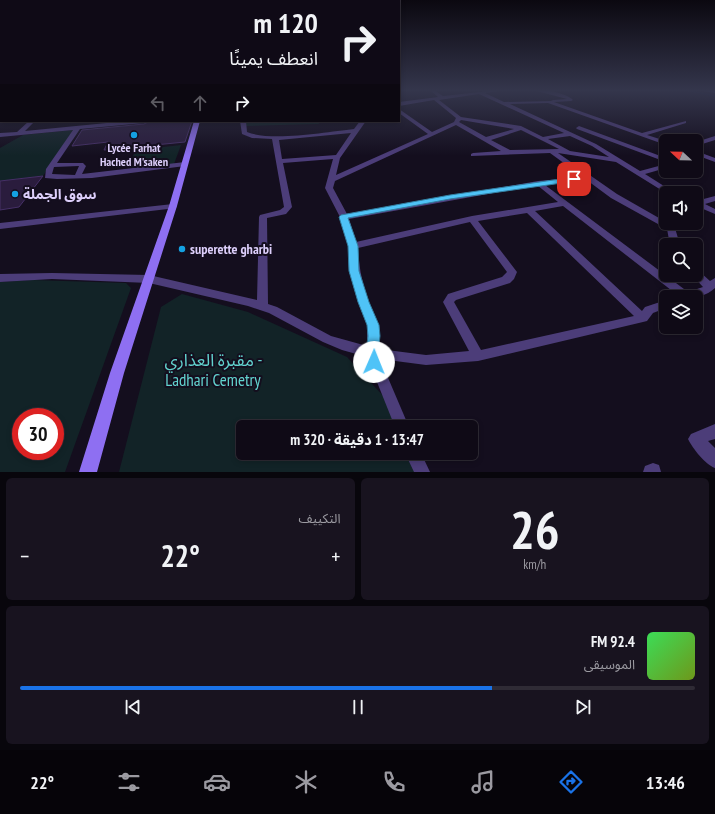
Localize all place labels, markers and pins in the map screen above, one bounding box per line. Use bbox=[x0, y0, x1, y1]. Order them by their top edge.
marker: Lycée Farhat Hached M'saken bbox=[129, 130, 139, 140]
place label: Lycée Farhat Hached M'saken bbox=[100, 140, 168, 169]
pin bbox=[557, 162, 591, 196]
place label: سوق الجملة bbox=[23, 185, 97, 203]
marker: سوق الجملة bbox=[10, 189, 20, 199]
place label: superette gharbi bbox=[190, 240, 272, 258]
marker: superette gharbi bbox=[177, 244, 187, 254]

